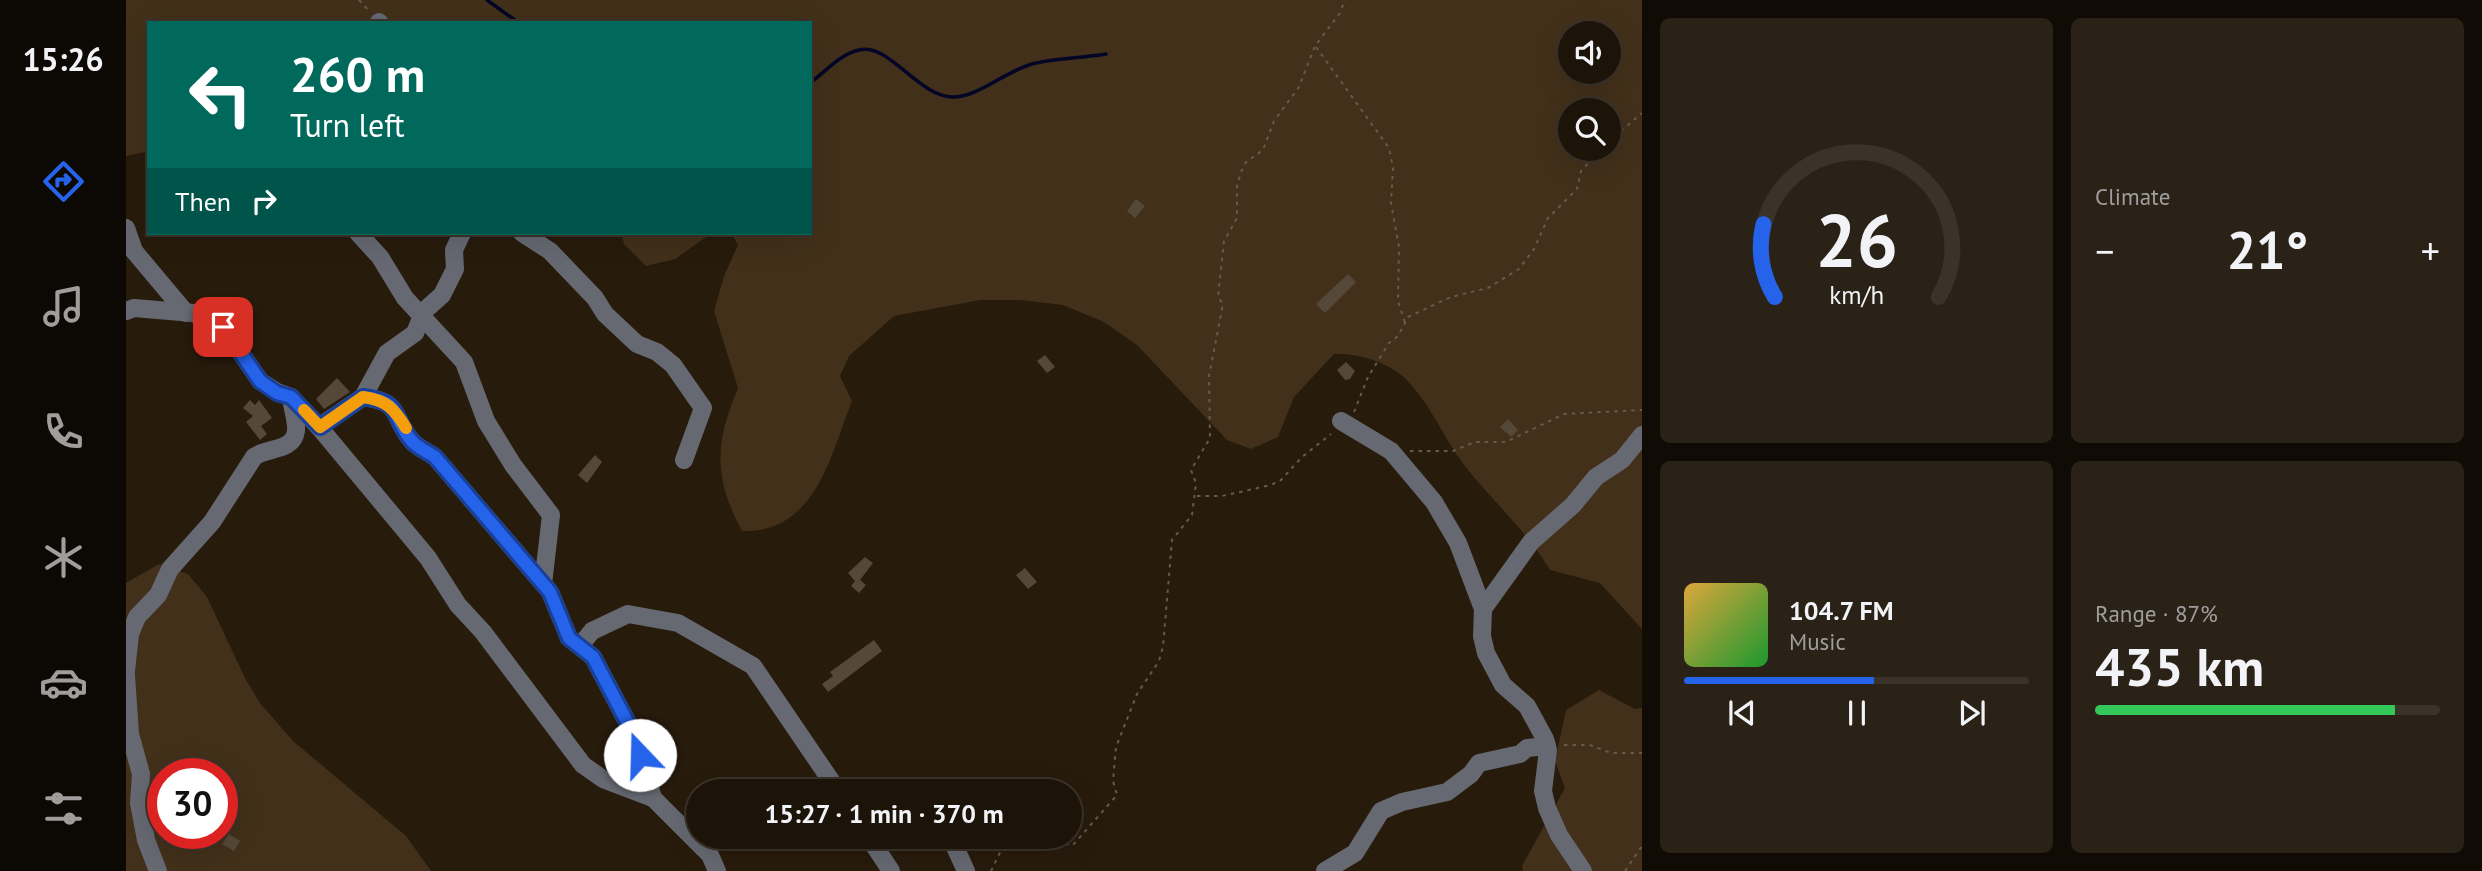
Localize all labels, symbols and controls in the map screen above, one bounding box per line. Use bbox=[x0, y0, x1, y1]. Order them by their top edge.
map controls bbox=[1558, 21, 1621, 161]
button: sound bbox=[1558, 21, 1621, 84]
text: 15:26 bbox=[22, 38, 104, 80]
text: 260 m bbox=[290, 42, 425, 106]
icon: left bbox=[175, 49, 266, 140]
button: search bbox=[1558, 98, 1621, 161]
text: Turn left bbox=[290, 104, 405, 146]
icon: directions bbox=[39, 157, 88, 206]
icon: right bbox=[245, 182, 283, 220]
text: Climate bbox=[2095, 182, 2170, 211]
text: Then bbox=[175, 185, 231, 218]
text: 26 bbox=[1815, 193, 1898, 287]
text: 21° bbox=[2227, 216, 2308, 283]
text: − bbox=[2095, 226, 2114, 275]
text: + bbox=[2421, 226, 2440, 275]
text: km/h bbox=[1829, 278, 1884, 310]
icon: music bbox=[39, 282, 88, 331]
pin bbox=[193, 297, 253, 357]
icon: arrive bbox=[204, 308, 242, 346]
icon: phone bbox=[39, 407, 88, 456]
icon: climate bbox=[39, 533, 88, 582]
text: 104.7 FM bbox=[1789, 594, 1894, 627]
text: Range · 87% bbox=[2095, 599, 2218, 628]
text: Music bbox=[1789, 627, 1846, 656]
text: 435 km bbox=[2095, 633, 2264, 700]
icon: car bbox=[39, 658, 88, 707]
icon: previous bbox=[1723, 694, 1761, 732]
icon: pause bbox=[1838, 694, 1876, 732]
icon: next bbox=[1953, 694, 1991, 732]
position arrow bbox=[603, 718, 677, 792]
speed limit sign: 30 bbox=[147, 758, 238, 849]
icon: filters bbox=[39, 784, 88, 833]
text: 15:27 · 1 min · 370 m bbox=[764, 797, 1004, 830]

